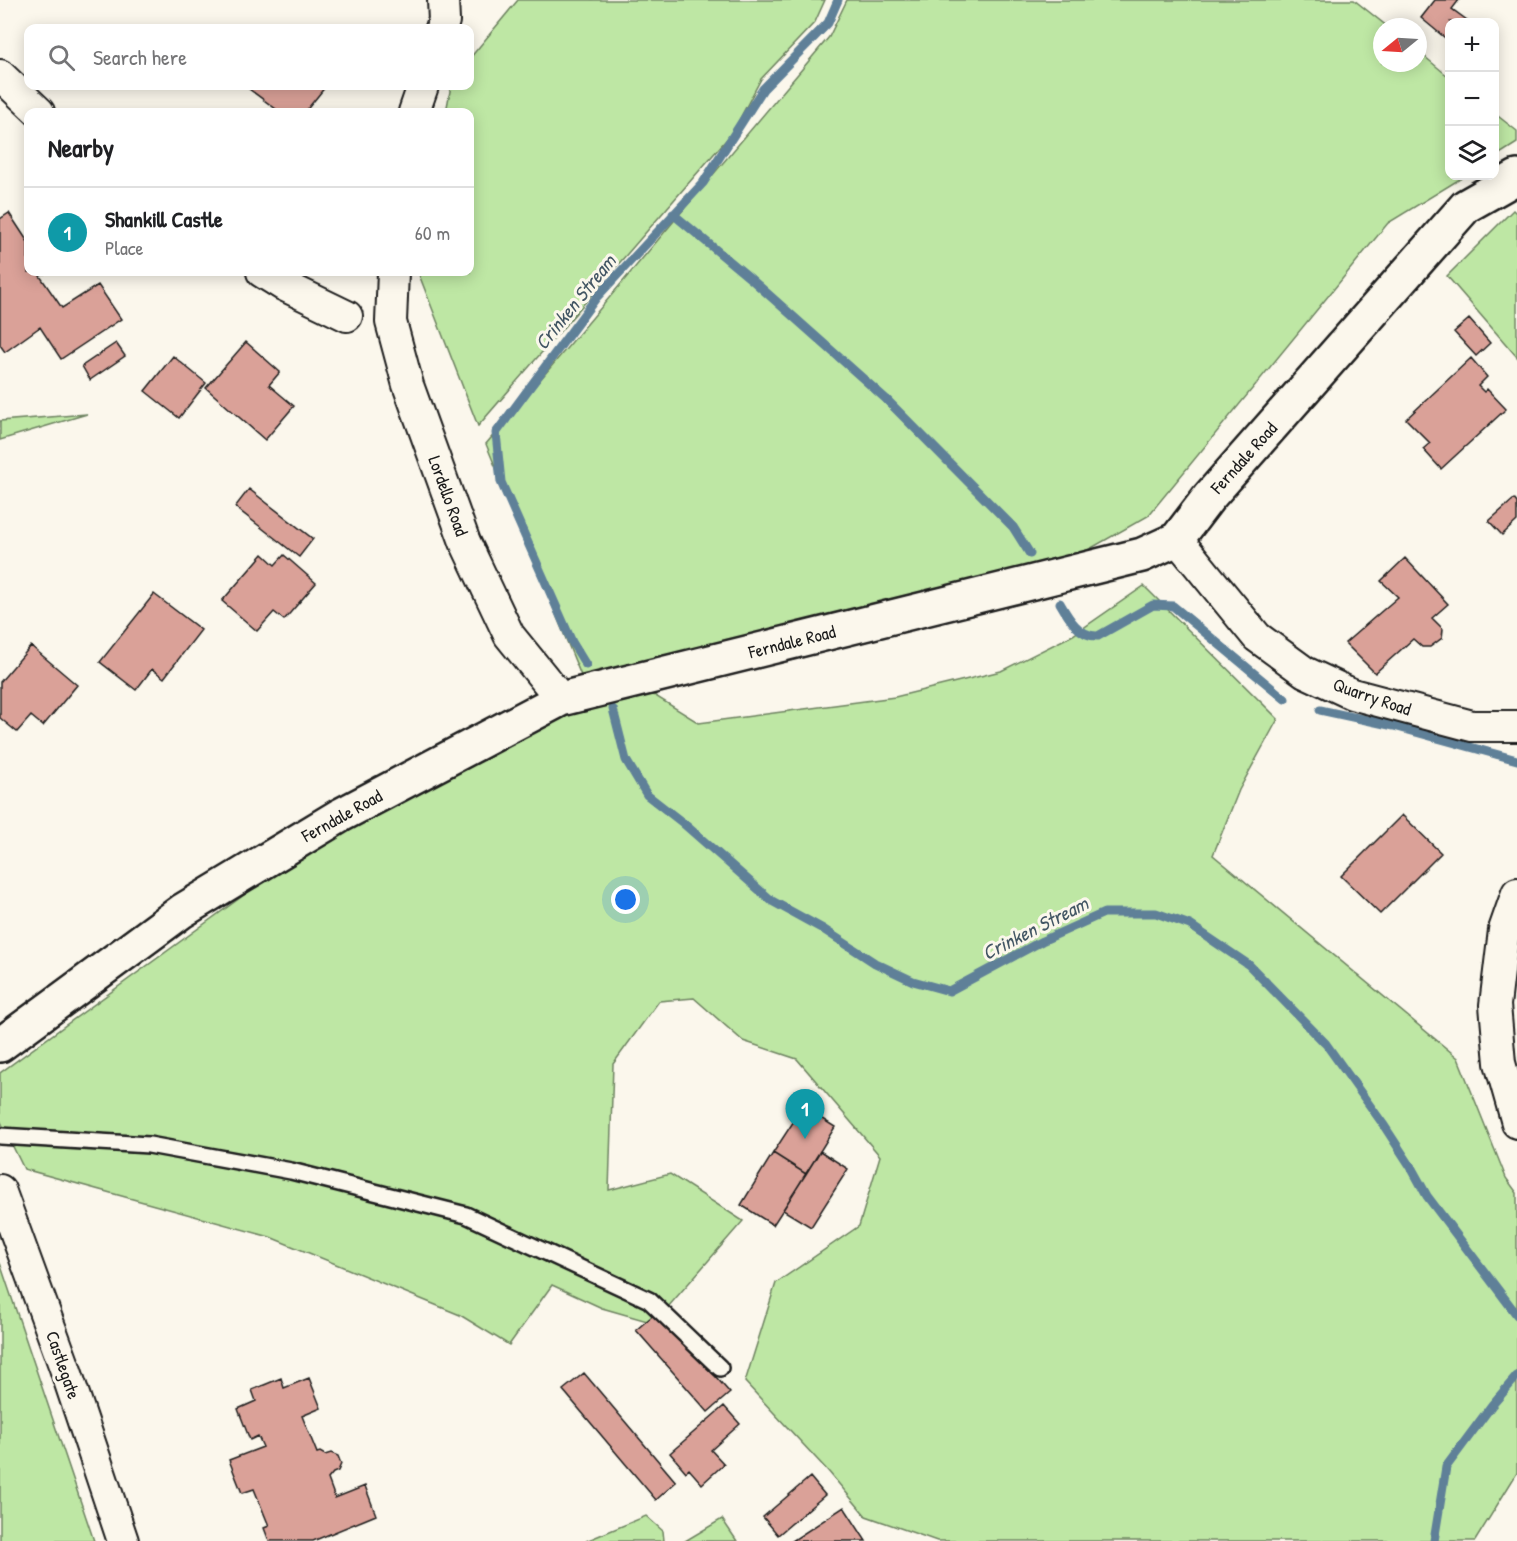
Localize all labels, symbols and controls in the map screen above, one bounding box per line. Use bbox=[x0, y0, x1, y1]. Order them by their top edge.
north arrow bbox=[1373, 18, 1427, 72]
map controls bbox=[1445, 18, 1499, 180]
button: + bbox=[1445, 18, 1499, 72]
search box bbox=[24, 24, 474, 90]
icon: search bbox=[45, 41, 78, 74]
text: Search here bbox=[93, 42, 187, 72]
button: − bbox=[1445, 72, 1499, 126]
button: layers bbox=[1445, 126, 1499, 180]
text: Nearby bbox=[48, 130, 114, 165]
text: Shankill Castle bbox=[105, 204, 223, 234]
text: 1 bbox=[64, 219, 71, 246]
text: 60 m bbox=[415, 219, 450, 246]
text: Place bbox=[105, 234, 144, 261]
water label: Crinken Stream bbox=[528, 247, 622, 355]
street label: Ferndale Road bbox=[1204, 416, 1283, 500]
street label: Lordello Road bbox=[422, 452, 475, 539]
street label: Ferndale Road bbox=[745, 619, 838, 665]
street label: Quarry Road bbox=[1330, 671, 1415, 722]
street label: Ferndale Road bbox=[296, 783, 387, 848]
your location bbox=[611, 885, 640, 914]
water label: Crinken Stream bbox=[977, 889, 1093, 966]
pin: 1 bbox=[786, 1090, 824, 1139]
street label: Castlegate bbox=[40, 1327, 87, 1402]

